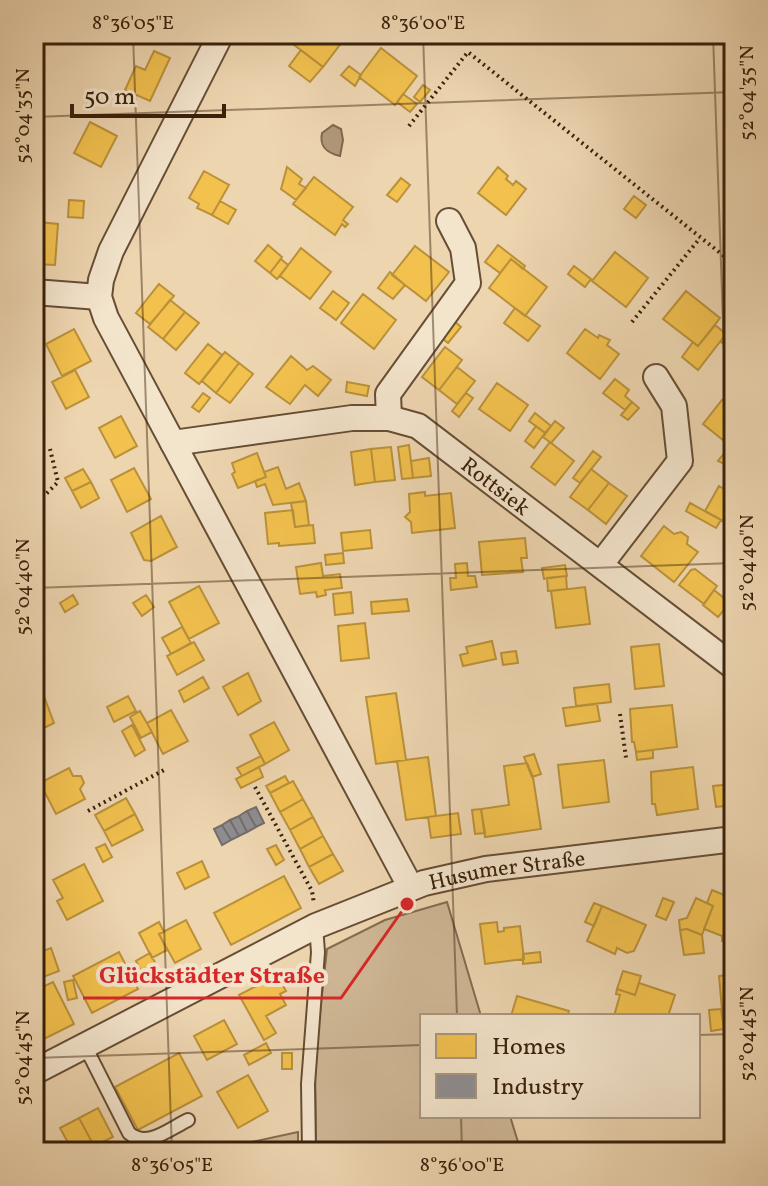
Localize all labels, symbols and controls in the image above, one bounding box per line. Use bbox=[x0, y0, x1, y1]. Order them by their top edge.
text: 8°36'05"E bbox=[92, 10, 174, 38]
text: 8°36'00"E bbox=[381, 10, 465, 38]
text: 52°04'35"N bbox=[734, 45, 762, 141]
text: 52°04'35"N bbox=[10, 68, 38, 164]
scale bar bbox=[72, 68, 224, 118]
text: 50 m bbox=[84, 81, 136, 115]
street label: Rottsiek bbox=[453, 451, 536, 524]
text: 52°04'40"N bbox=[734, 514, 762, 612]
text: 52°04'40"N bbox=[10, 538, 38, 636]
street label: Husumer Straße bbox=[426, 844, 587, 899]
callout: Glückstädter Straße bbox=[83, 950, 341, 998]
text: Glückstädter Straße bbox=[99, 960, 325, 994]
text: 52°04'45"N bbox=[734, 986, 762, 1081]
text: 52°04'45"N bbox=[10, 1010, 38, 1105]
legend bbox=[420, 1014, 700, 1118]
text: Homes bbox=[492, 1031, 566, 1065]
text: Industry bbox=[492, 1071, 584, 1105]
text: 8°36'05"E bbox=[131, 1152, 213, 1180]
text: 8°36'00"E bbox=[420, 1152, 504, 1180]

